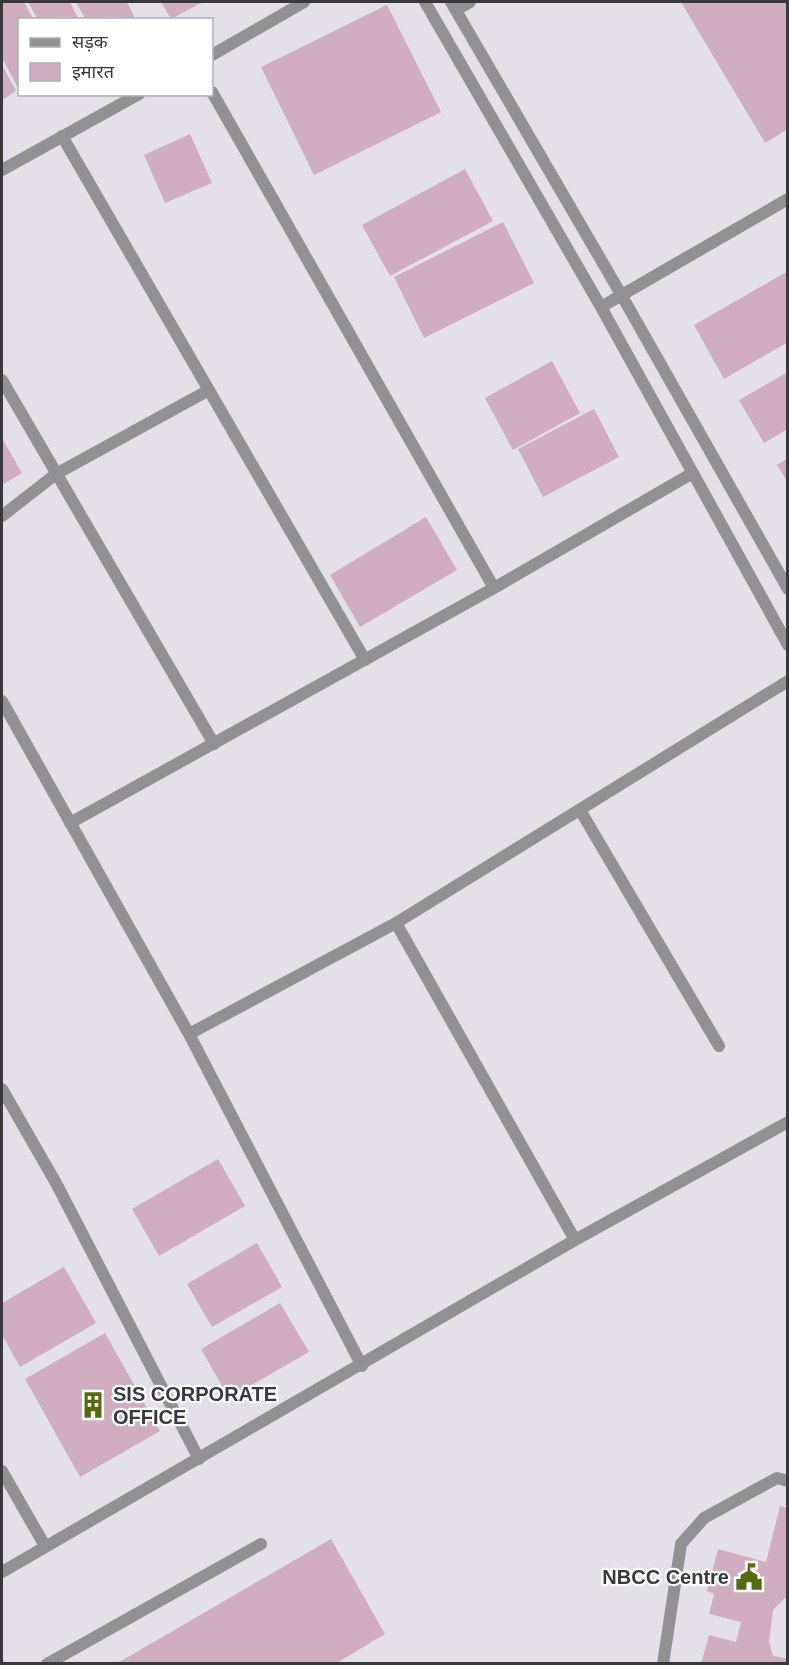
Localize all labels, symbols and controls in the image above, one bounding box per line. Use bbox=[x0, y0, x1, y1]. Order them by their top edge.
legend bbox=[18, 18, 213, 96]
text: सड़क bbox=[72, 32, 109, 52]
text: इमारत bbox=[72, 62, 115, 82]
place label: SIS CORPORATE OFFICE bbox=[113, 1383, 277, 1428]
building icon: SIS CORPORATE OFFICE bbox=[78, 1390, 108, 1420]
public building icon: NBCC Centre bbox=[734, 1562, 764, 1592]
place label: NBCC Centre bbox=[602, 1566, 729, 1588]

